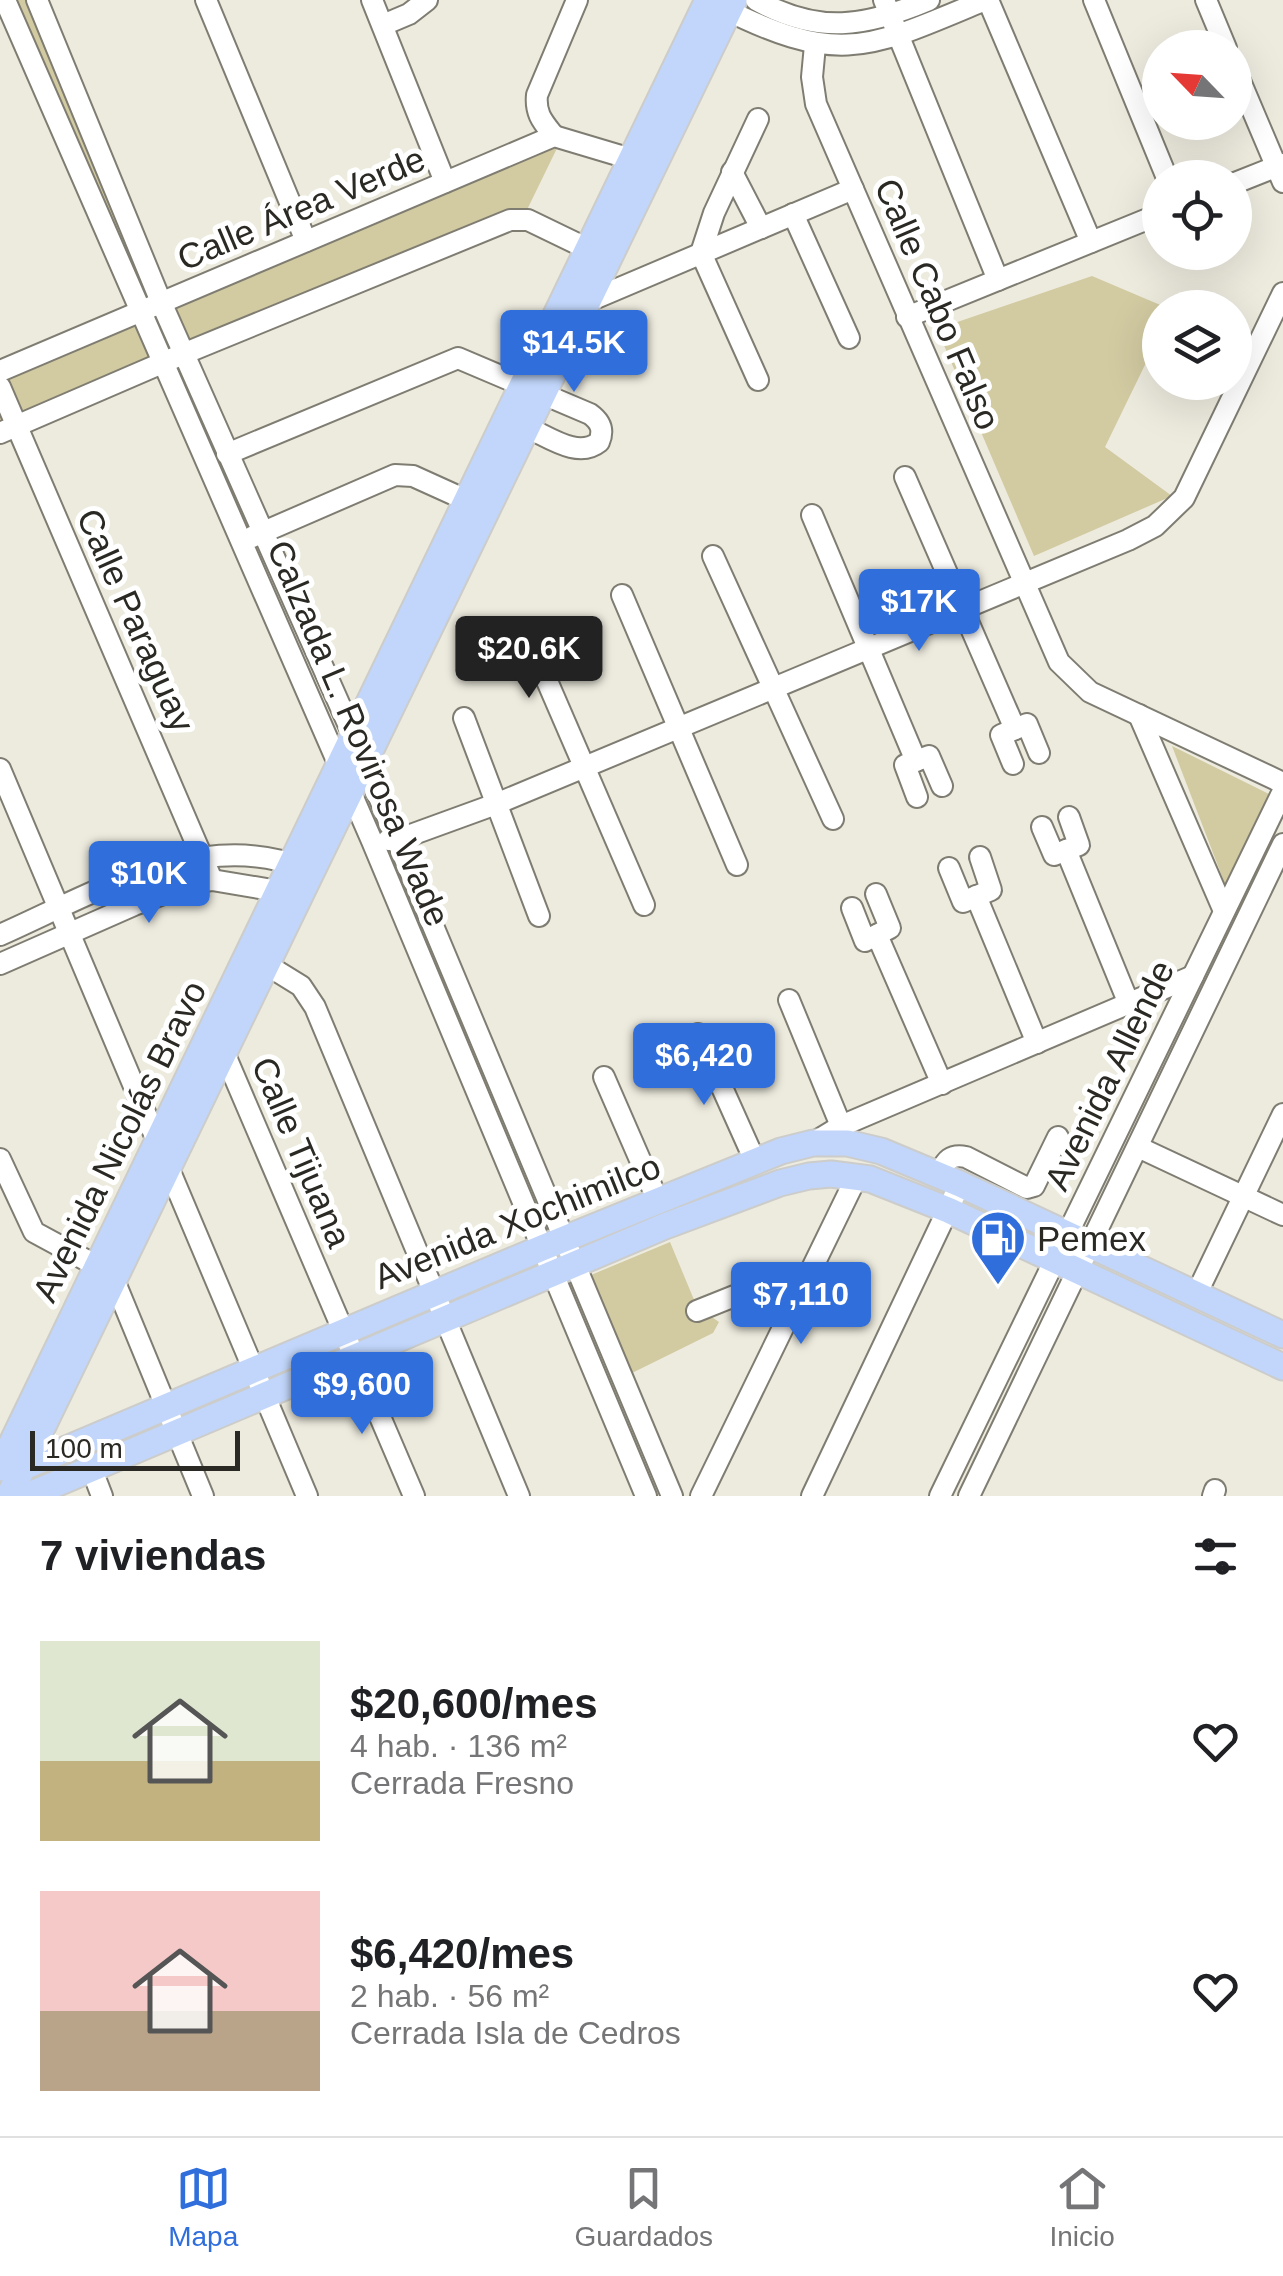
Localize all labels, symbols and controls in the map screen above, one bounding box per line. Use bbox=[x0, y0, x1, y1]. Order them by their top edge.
north arrow bbox=[1142, 30, 1252, 140]
map controls bbox=[1142, 30, 1252, 400]
street label: Calle Área Verde bbox=[172, 138, 430, 278]
button: locate bbox=[1142, 160, 1252, 270]
street label: Calle Cabo Falso bbox=[868, 173, 1008, 435]
button: layers bbox=[1142, 290, 1252, 400]
pin: $14.5K bbox=[493, 310, 655, 395]
text: $14.5K bbox=[522, 324, 626, 360]
street label: Calle Paraguay bbox=[70, 503, 203, 738]
street label: Calzada L. Rovirosa Wade bbox=[260, 534, 458, 932]
pin: $17K bbox=[860, 569, 978, 654]
text: $17K bbox=[881, 583, 957, 619]
pin: $20.6K bbox=[448, 616, 610, 701]
text: $20.6K bbox=[477, 630, 581, 666]
pin: $10K bbox=[90, 841, 208, 926]
text: $10K bbox=[111, 855, 187, 891]
street label: Avenida Allende bbox=[1037, 954, 1181, 1196]
street label: Avenida Nicolás Bravo bbox=[24, 974, 214, 1308]
pin: $6,420 bbox=[623, 1023, 785, 1108]
text: $6,420 bbox=[655, 1037, 753, 1073]
street label: Calle Tijuana bbox=[245, 1051, 360, 1253]
street label: Avenida Xochimilco bbox=[368, 1146, 666, 1296]
fuel station icon: Pemex bbox=[968, 1208, 1028, 1287]
place label: Pemex bbox=[1037, 1219, 1146, 1258]
pin: $7,110 bbox=[720, 1262, 882, 1347]
text: $7,110 bbox=[753, 1276, 849, 1312]
pin: $9,600 bbox=[281, 1352, 443, 1437]
text: $9,600 bbox=[313, 1366, 411, 1402]
scale bar bbox=[30, 1426, 240, 1470]
text: 100 m bbox=[45, 1433, 123, 1464]
icon: filters bbox=[1188, 1529, 1243, 1584]
text: 7 viviendas bbox=[40, 1532, 266, 1579]
text: $20,600/mes bbox=[350, 1680, 598, 1727]
icon: home bbox=[120, 1681, 240, 1801]
icon: heart bbox=[1188, 1714, 1243, 1769]
text: 4 hab. · 136 m² bbox=[350, 1728, 567, 1764]
text: Cerrada Fresno bbox=[350, 1765, 574, 1801]
text: $6,420/mes bbox=[350, 1930, 574, 1977]
icon: home bbox=[120, 1931, 240, 2051]
icon: heart bbox=[1188, 1964, 1243, 2019]
text: 2 hab. · 56 m² bbox=[350, 1978, 549, 2014]
text: Cerrada Isla de Cedros bbox=[350, 2015, 681, 2051]
tab: Mapa bbox=[168, 2161, 238, 2253]
tab: Guardados bbox=[575, 2161, 713, 2253]
tab: Inicio bbox=[1049, 2161, 1115, 2253]

